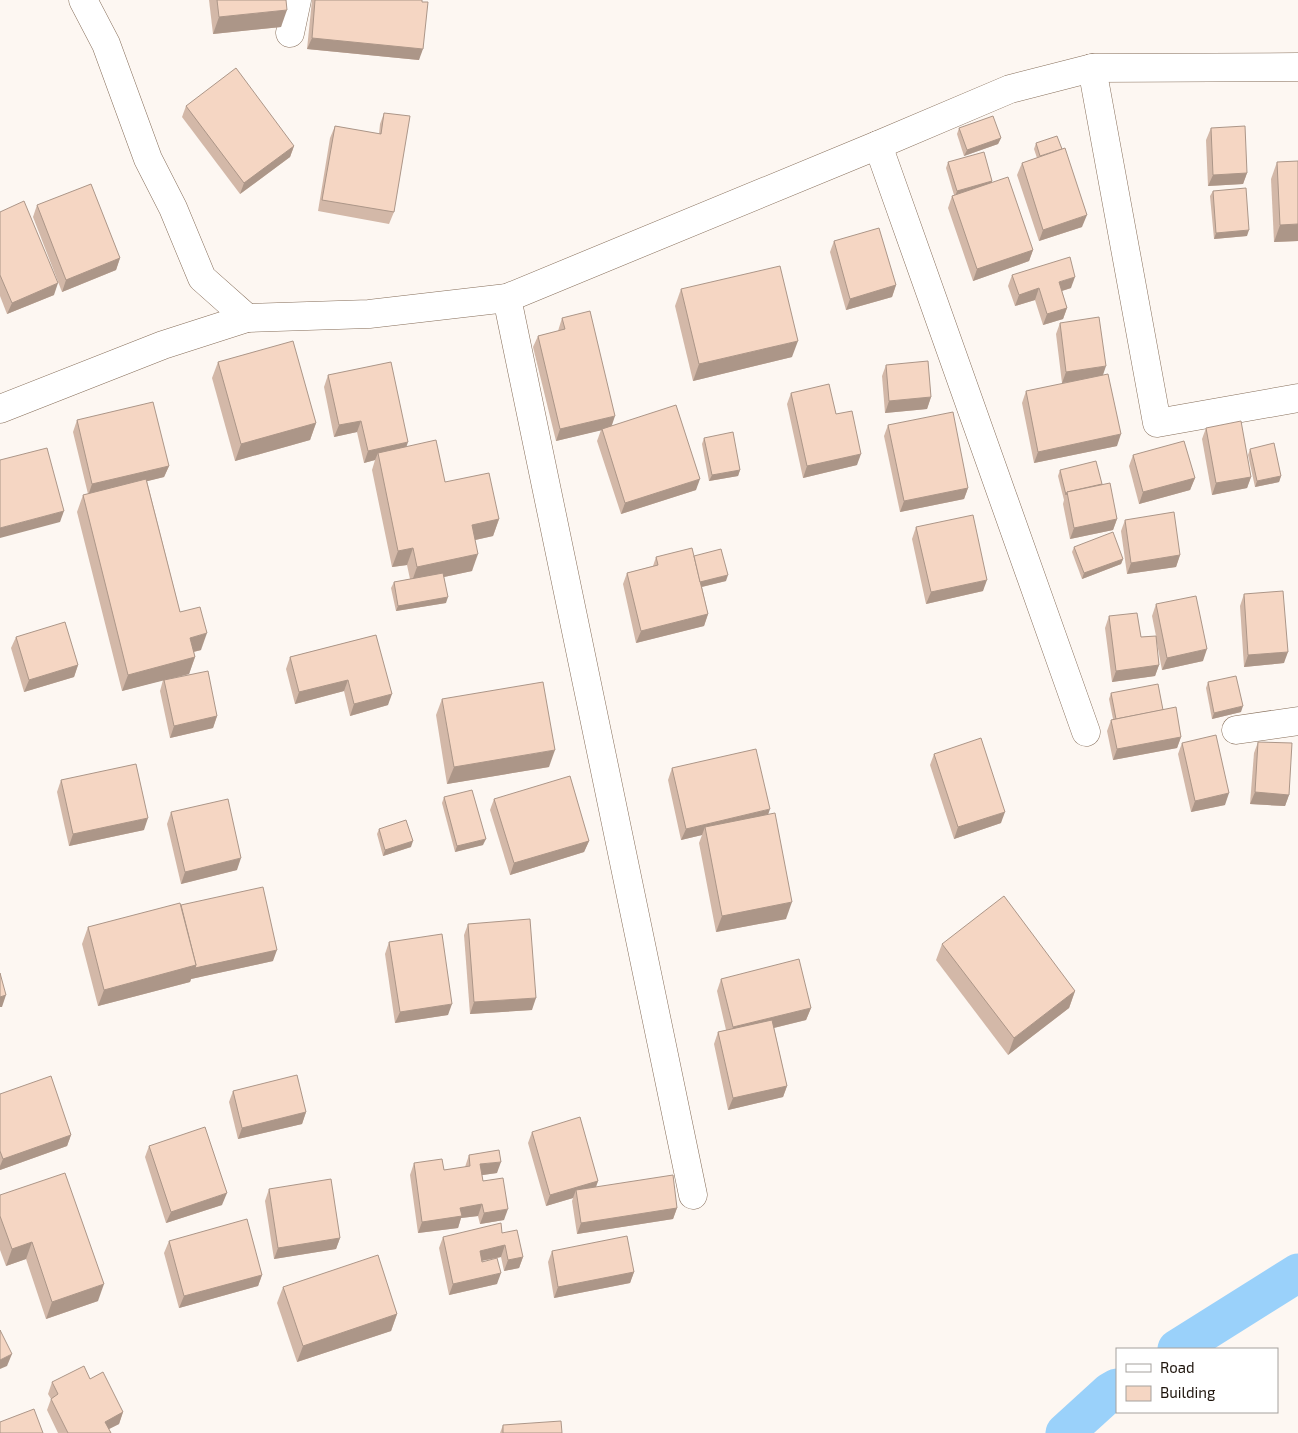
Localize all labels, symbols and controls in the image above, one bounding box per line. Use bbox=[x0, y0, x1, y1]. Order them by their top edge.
legend bbox=[1116, 1348, 1278, 1413]
text: Road bbox=[1160, 1358, 1195, 1376]
text: Building bbox=[1160, 1383, 1216, 1401]

